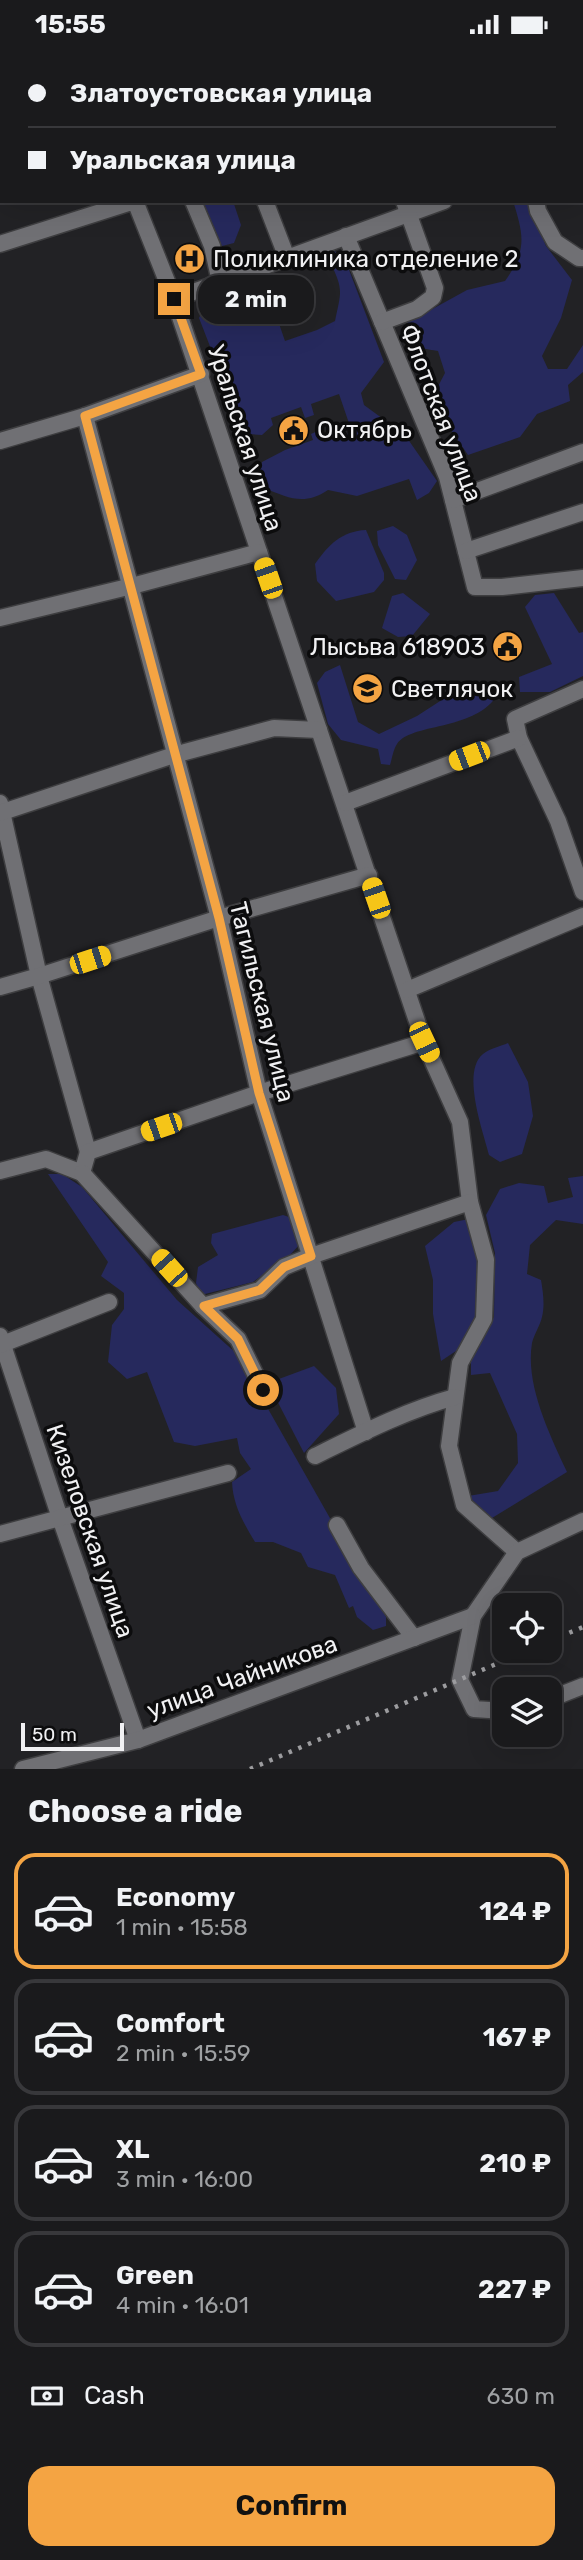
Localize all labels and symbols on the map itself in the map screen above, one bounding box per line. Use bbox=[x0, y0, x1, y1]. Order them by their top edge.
hospital icon: Поликлиника отделение 2 bbox=[173, 242, 207, 276]
place label: Поликлиника отделение 2 bbox=[213, 245, 519, 273]
callout: 2 min bbox=[198, 275, 314, 323]
route end bbox=[158, 283, 190, 315]
street label: Флотская улица bbox=[394, 320, 488, 506]
street label: Уральская улица bbox=[202, 341, 288, 535]
public building icon: Октябрь bbox=[277, 413, 311, 447]
place label: Октябрь bbox=[317, 416, 412, 444]
car bbox=[252, 555, 285, 601]
public building icon: Лысьва 618903 bbox=[491, 630, 525, 664]
place label: Лысьва 618903 bbox=[310, 633, 485, 661]
school or university icon: Светлячок bbox=[351, 672, 385, 706]
place label: Светлячок bbox=[391, 675, 513, 703]
car bbox=[446, 739, 493, 773]
car bbox=[360, 875, 393, 921]
street label: Тагильская улица bbox=[224, 899, 300, 1105]
car bbox=[67, 944, 114, 976]
car bbox=[406, 1019, 443, 1065]
car bbox=[138, 1110, 185, 1144]
car bbox=[148, 1245, 191, 1291]
route start bbox=[247, 1374, 279, 1406]
street label: Кизеловская улица bbox=[40, 1420, 140, 1642]
street label: улица Чайникова bbox=[143, 1630, 341, 1724]
scale bar bbox=[21, 1720, 124, 1752]

